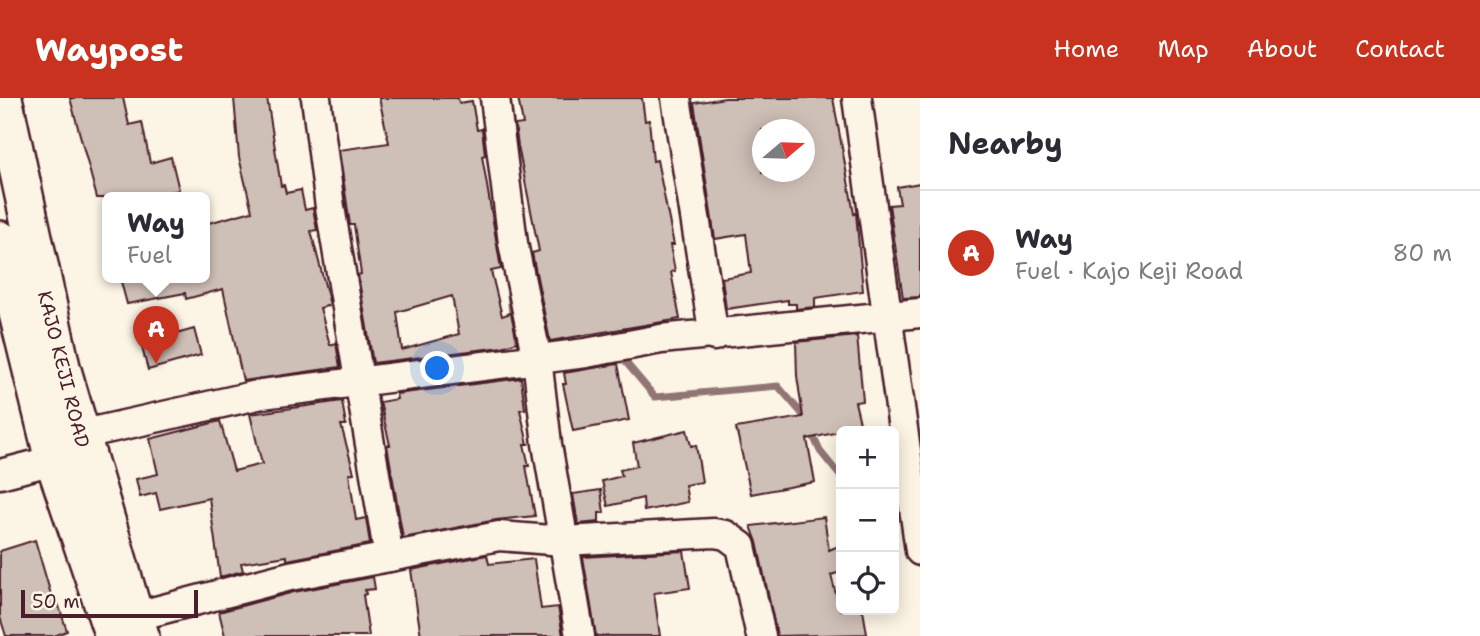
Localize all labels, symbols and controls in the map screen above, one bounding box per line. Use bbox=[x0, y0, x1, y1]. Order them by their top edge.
text: Waypost bbox=[35, 27, 183, 72]
text: Home bbox=[1053, 33, 1119, 65]
text: Map bbox=[1157, 33, 1209, 65]
text: About bbox=[1247, 33, 1317, 65]
text: Contact bbox=[1355, 33, 1445, 65]
north arrow bbox=[752, 119, 815, 182]
text: Nearby bbox=[948, 123, 1063, 164]
popup bbox=[102, 192, 210, 283]
text: Way bbox=[127, 205, 185, 240]
text: Way bbox=[1015, 221, 1073, 256]
text: A bbox=[962, 238, 980, 268]
text: 80 m bbox=[1393, 238, 1452, 268]
text: Fuel bbox=[127, 240, 172, 270]
text: Fuel · Kajo Keji Road bbox=[1015, 256, 1243, 286]
street label: KAJO KEJI ROAD bbox=[32, 288, 95, 450]
pin: A bbox=[133, 306, 179, 364]
your location bbox=[420, 351, 454, 385]
map controls bbox=[836, 426, 899, 615]
button: + bbox=[836, 426, 899, 489]
button: − bbox=[836, 489, 899, 552]
button: locate bbox=[836, 552, 899, 615]
scale bar bbox=[21, 587, 198, 619]
text: 50 m bbox=[32, 589, 80, 614]

